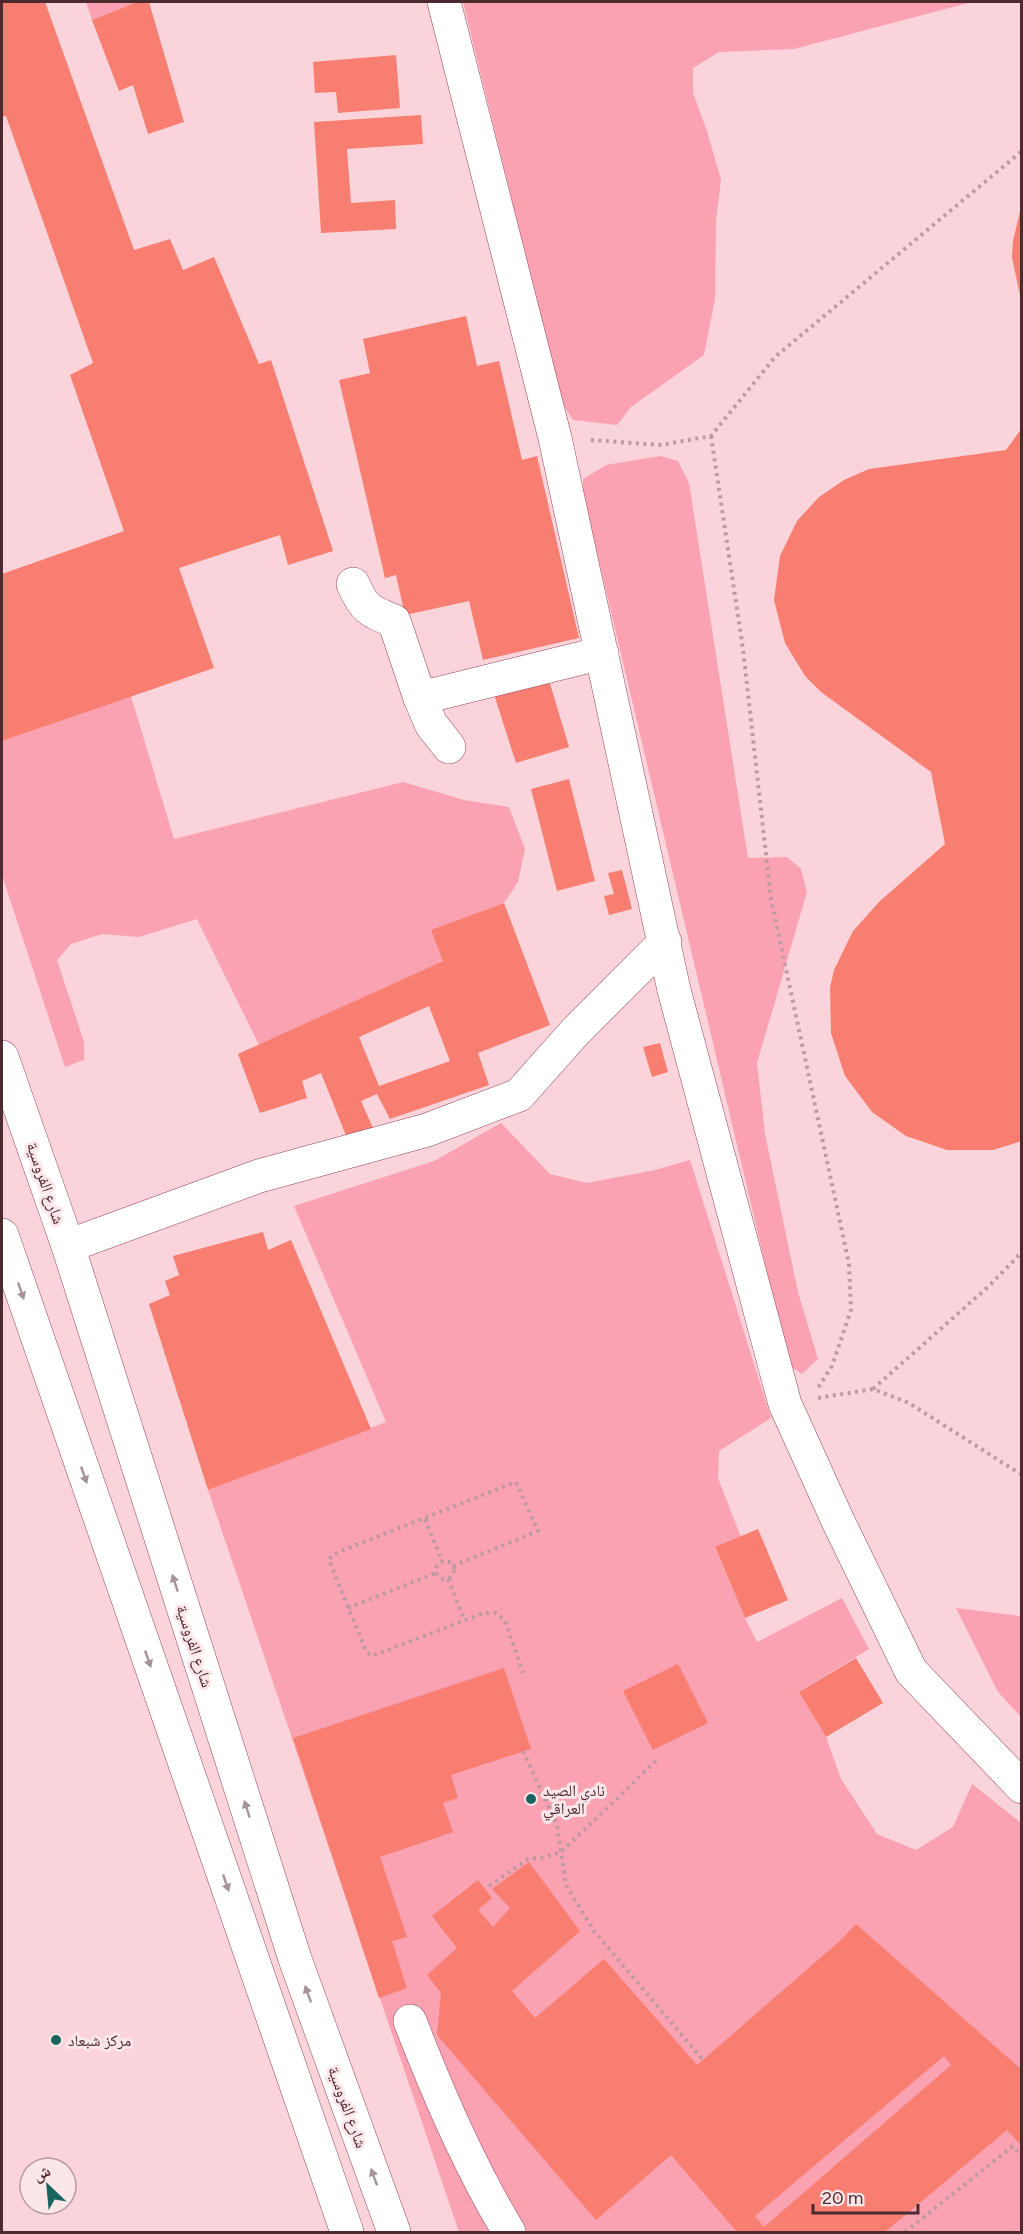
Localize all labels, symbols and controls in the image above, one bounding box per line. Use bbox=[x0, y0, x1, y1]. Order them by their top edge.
street label: شارع الفروسية bbox=[22, 1140, 68, 1227]
one-way arrow bbox=[16, 1282, 26, 1300]
one-way arrow bbox=[80, 1466, 90, 1484]
one-way arrow bbox=[170, 1574, 179, 1592]
street label: شارع الفروسية bbox=[171, 1603, 217, 1690]
one-way arrow bbox=[144, 1650, 154, 1668]
place label: نادي الصيد العراقي bbox=[543, 1781, 605, 1821]
marker: نادي الصيد العراقي bbox=[524, 1792, 538, 1806]
one-way arrow bbox=[242, 1800, 251, 1818]
one-way arrow bbox=[221, 1874, 231, 1892]
one-way arrow bbox=[302, 1985, 312, 2003]
place label: مركز شبعاد bbox=[68, 2031, 131, 2050]
marker: مركز شبعاد bbox=[49, 2033, 63, 2047]
street label: شارع الفروسية bbox=[323, 2064, 371, 2151]
north arrow bbox=[18, 2156, 78, 2216]
text: ش bbox=[30, 2161, 53, 2185]
one-way arrow bbox=[369, 2168, 379, 2186]
scale bar bbox=[813, 2177, 918, 2215]
text: 20 m bbox=[822, 2187, 863, 2209]

